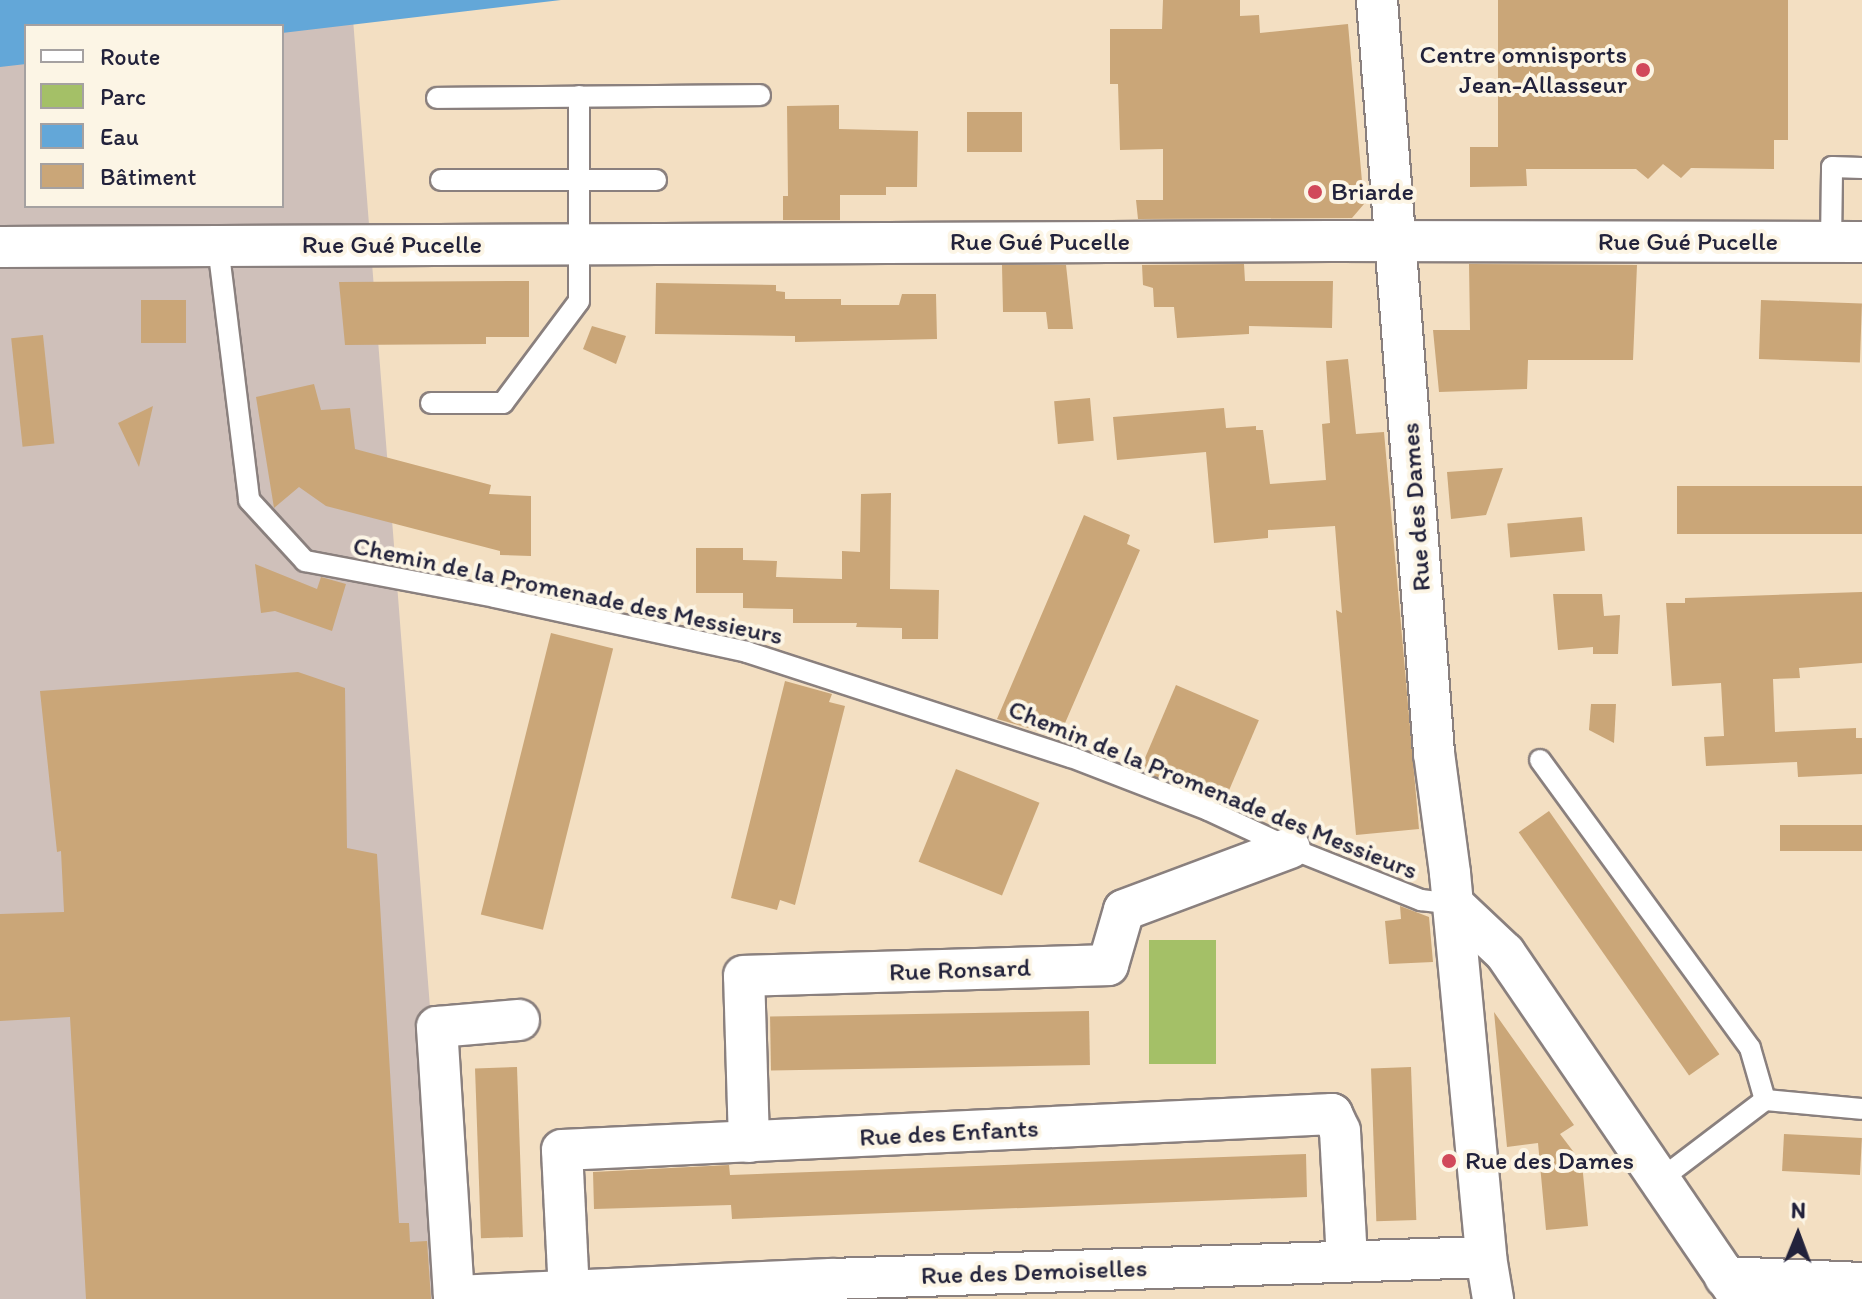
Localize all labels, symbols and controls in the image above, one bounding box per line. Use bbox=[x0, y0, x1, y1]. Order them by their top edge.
legend bbox=[24, 24, 284, 208]
place label: Centre omnisports Jean-Allasseur bbox=[1419, 39, 1627, 100]
text: Route bbox=[100, 42, 160, 71]
marker: Centre omnisports Jean-Allasseur bbox=[1634, 61, 1652, 79]
text: Parc bbox=[100, 82, 146, 111]
text: Eau bbox=[100, 122, 139, 151]
text: Bâtiment bbox=[100, 162, 196, 191]
place label: Briarde bbox=[1331, 176, 1414, 208]
marker: Briarde bbox=[1306, 183, 1324, 201]
street label: Rue Gué Pucelle bbox=[950, 226, 1130, 258]
street label: Rue Gué Pucelle bbox=[1598, 226, 1778, 258]
street label: Rue Gué Pucelle bbox=[302, 229, 482, 261]
street label: Rue des Dames bbox=[1395, 422, 1437, 592]
street label: Chemin de la Promenade des Messieurs bbox=[350, 530, 786, 652]
street label: Chemin de la Promenade des Messieurs bbox=[1004, 693, 1422, 887]
street label: Rue Ronsard bbox=[889, 952, 1031, 988]
street label: Rue des Enfants bbox=[858, 1113, 1040, 1153]
place label: Rue des Dames bbox=[1465, 1145, 1634, 1177]
marker: Rue des Dames bbox=[1440, 1152, 1458, 1170]
north arrow bbox=[1758, 1195, 1838, 1275]
text: N bbox=[1791, 1197, 1806, 1224]
street label: Rue des Demoiselles bbox=[920, 1252, 1148, 1292]

